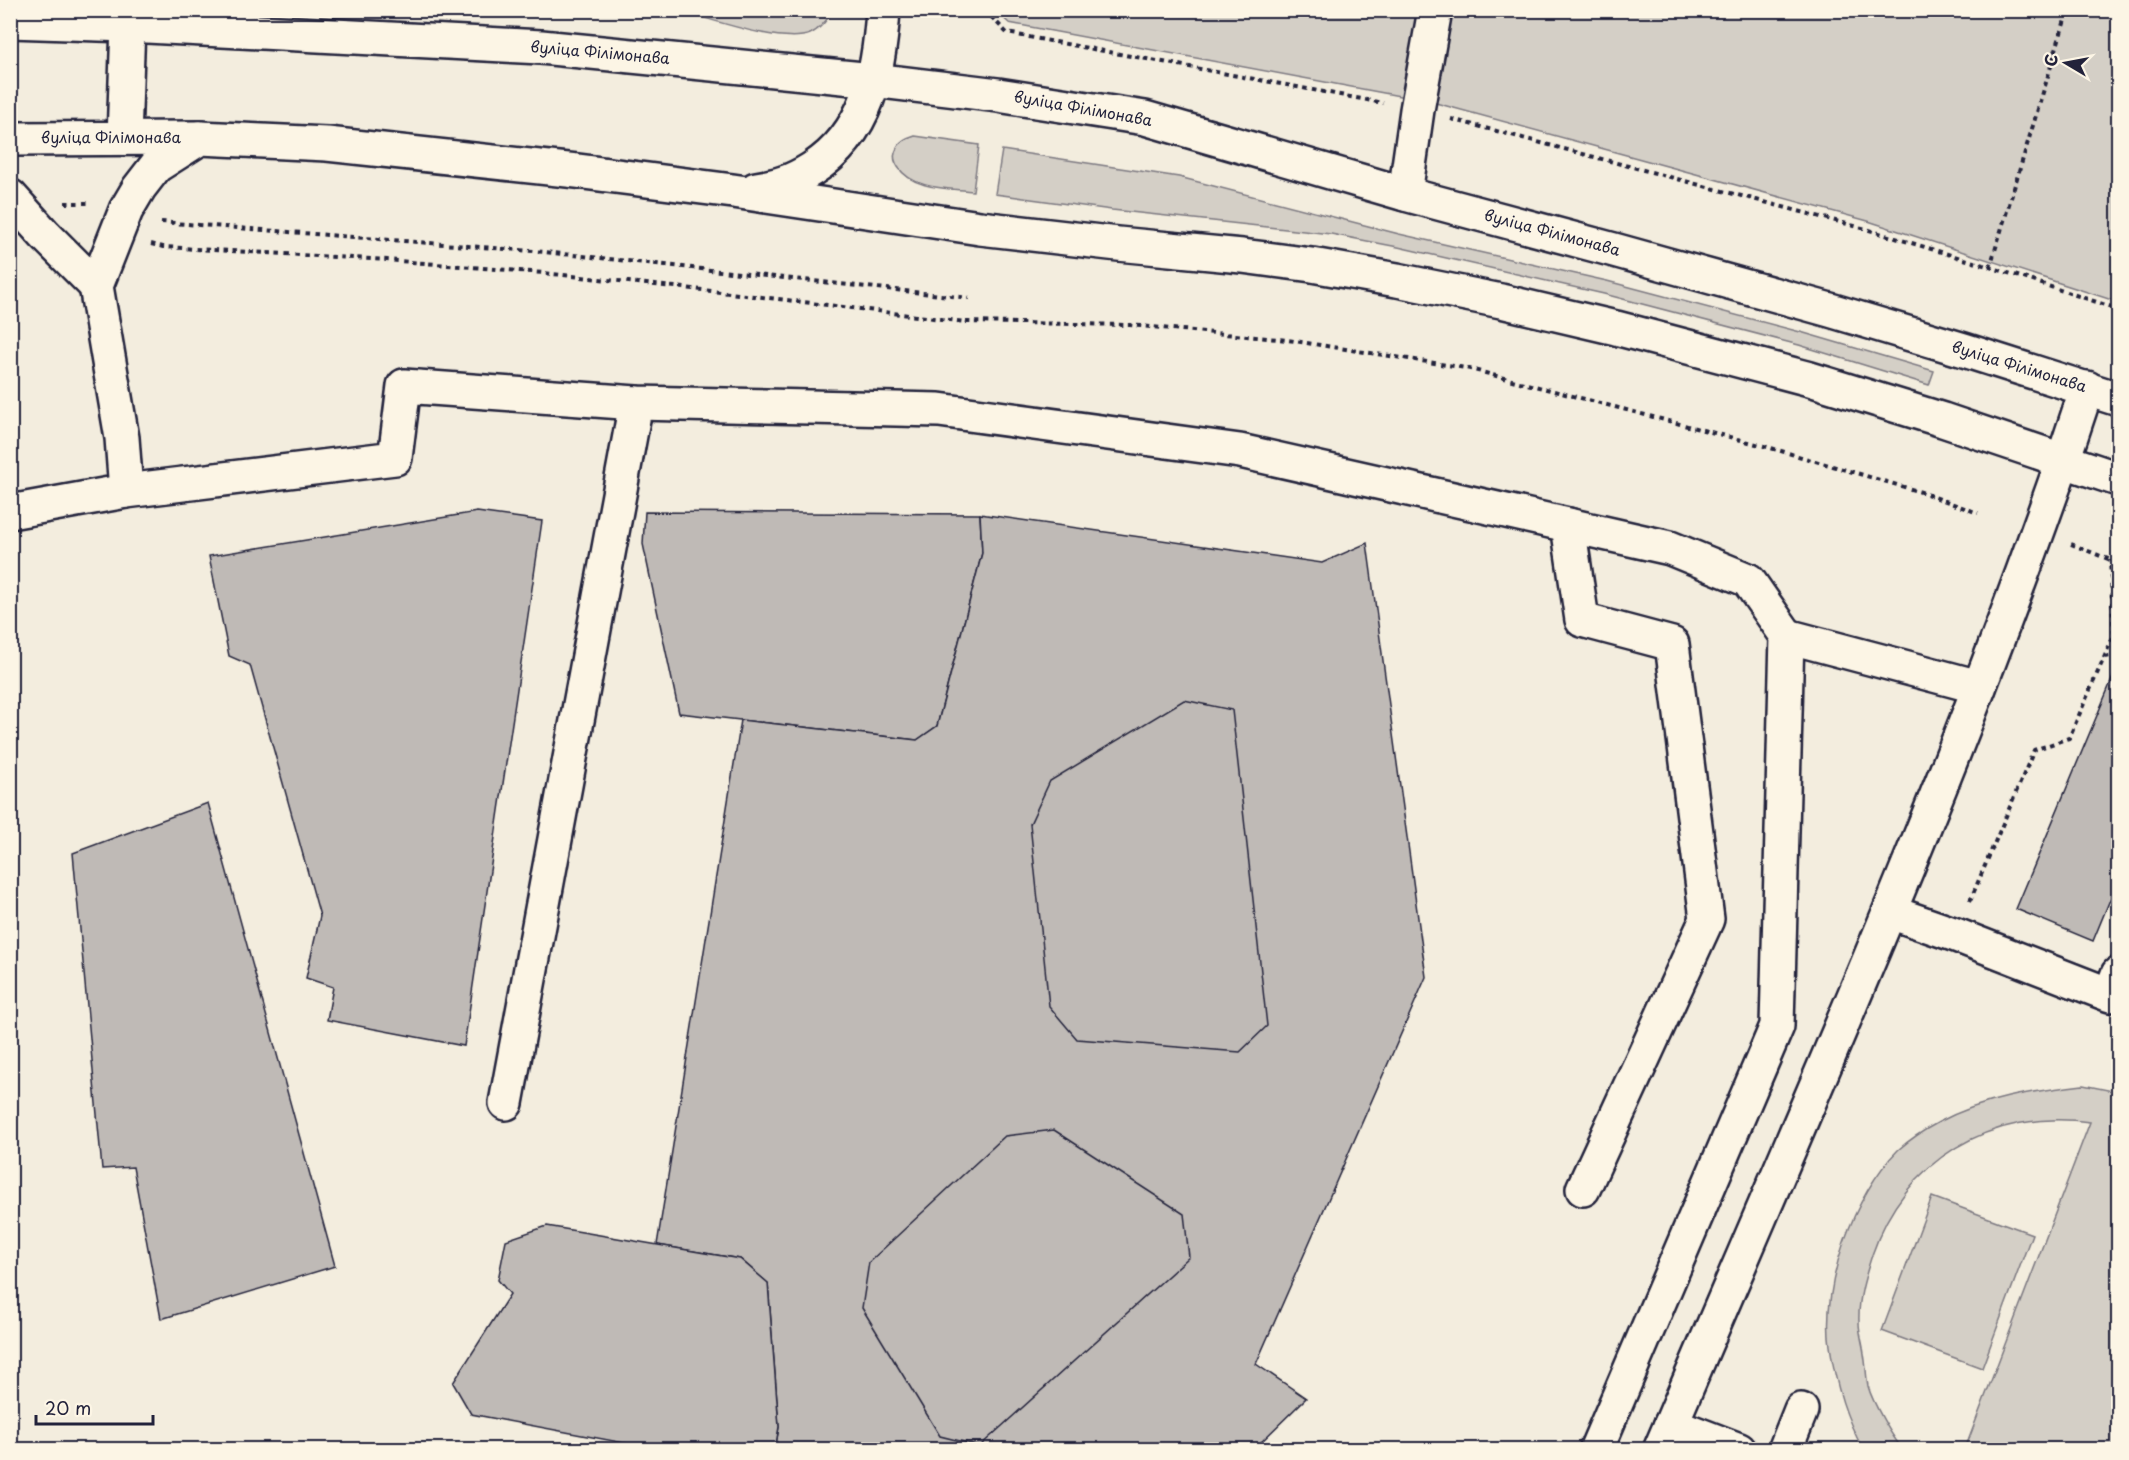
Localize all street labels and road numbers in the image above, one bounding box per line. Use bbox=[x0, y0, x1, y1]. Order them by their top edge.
street label: вуліца Філімонава bbox=[529, 34, 671, 69]
street label: вуліца Філімонава bbox=[1012, 84, 1155, 131]
street label: вуліца Філімонава bbox=[41, 125, 182, 148]
street label: вуліца Філімонава bbox=[1482, 202, 1623, 261]
street label: вуліца Філімонава bbox=[1949, 334, 2090, 397]

